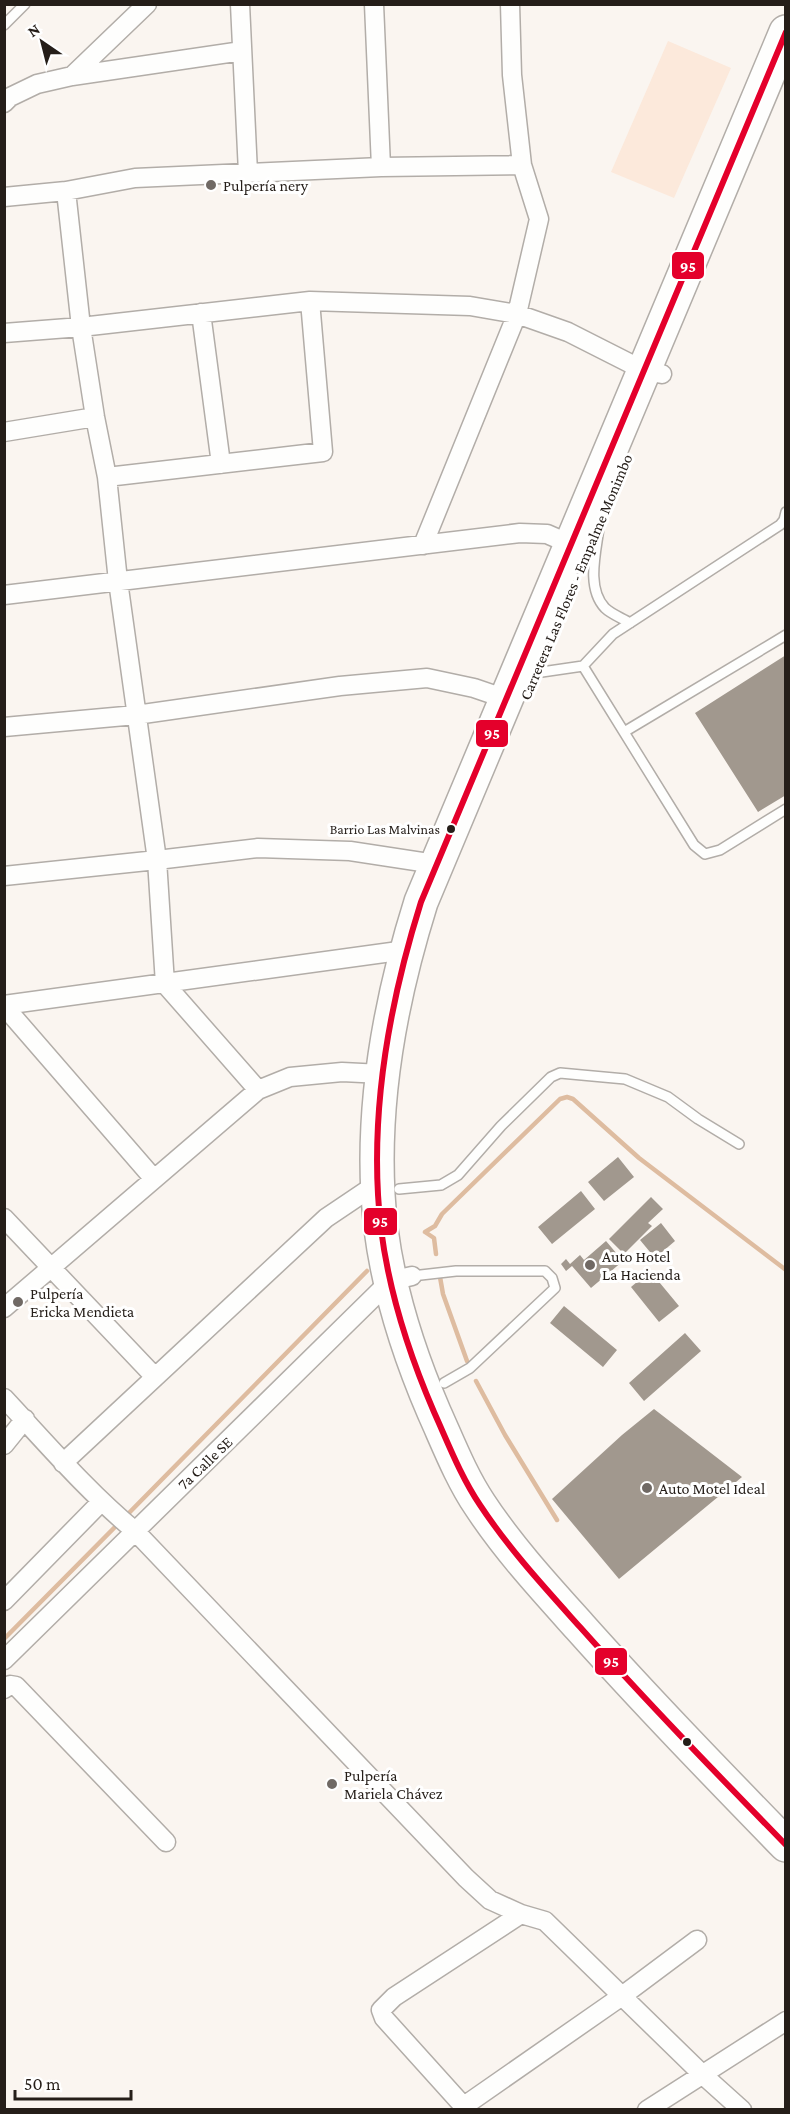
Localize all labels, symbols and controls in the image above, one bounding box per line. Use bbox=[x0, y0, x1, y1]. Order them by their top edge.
north arrow bbox=[12, 12, 72, 72]
text: N bbox=[24, 20, 43, 40]
place label: Pulpería nery bbox=[223, 177, 309, 195]
marker: Pulpería nery bbox=[204, 178, 218, 192]
line badge: 95 bbox=[671, 251, 705, 280]
text: 95 bbox=[680, 258, 696, 275]
street label: Carretera Las Flores - Empalme Monimbo bbox=[516, 451, 637, 703]
line badge: 95 bbox=[475, 719, 509, 748]
text: 95 bbox=[484, 725, 500, 742]
place label: Barrio Las Malvinas bbox=[330, 821, 440, 837]
marker: Barrio Las Malvinas bbox=[445, 823, 457, 835]
line badge: 95 bbox=[363, 1207, 398, 1236]
text: 95 bbox=[372, 1213, 388, 1230]
place label: Auto Hotel La Hacienda bbox=[602, 1248, 681, 1283]
marker: Auto Hotel La Hacienda bbox=[583, 1258, 597, 1272]
place label: Pulpería Ericka Mendieta bbox=[30, 1285, 135, 1320]
marker: Pulpería Ericka Mendieta bbox=[11, 1295, 25, 1309]
street label: 7a Calle SE bbox=[174, 1433, 236, 1493]
place label: Auto Motel Ideal bbox=[659, 1480, 765, 1497]
marker: Auto Motel Ideal bbox=[640, 1481, 654, 1495]
line badge: 95 bbox=[594, 1647, 628, 1676]
text: 95 bbox=[603, 1653, 619, 1670]
unlabelled marker bbox=[681, 1736, 693, 1748]
place label: Pulpería Mariela Chávez bbox=[344, 1767, 443, 1802]
marker: Pulpería Mariela Chávez bbox=[325, 1777, 339, 1791]
scale bar bbox=[15, 2063, 130, 2101]
text: 50 m bbox=[24, 2074, 61, 2094]

